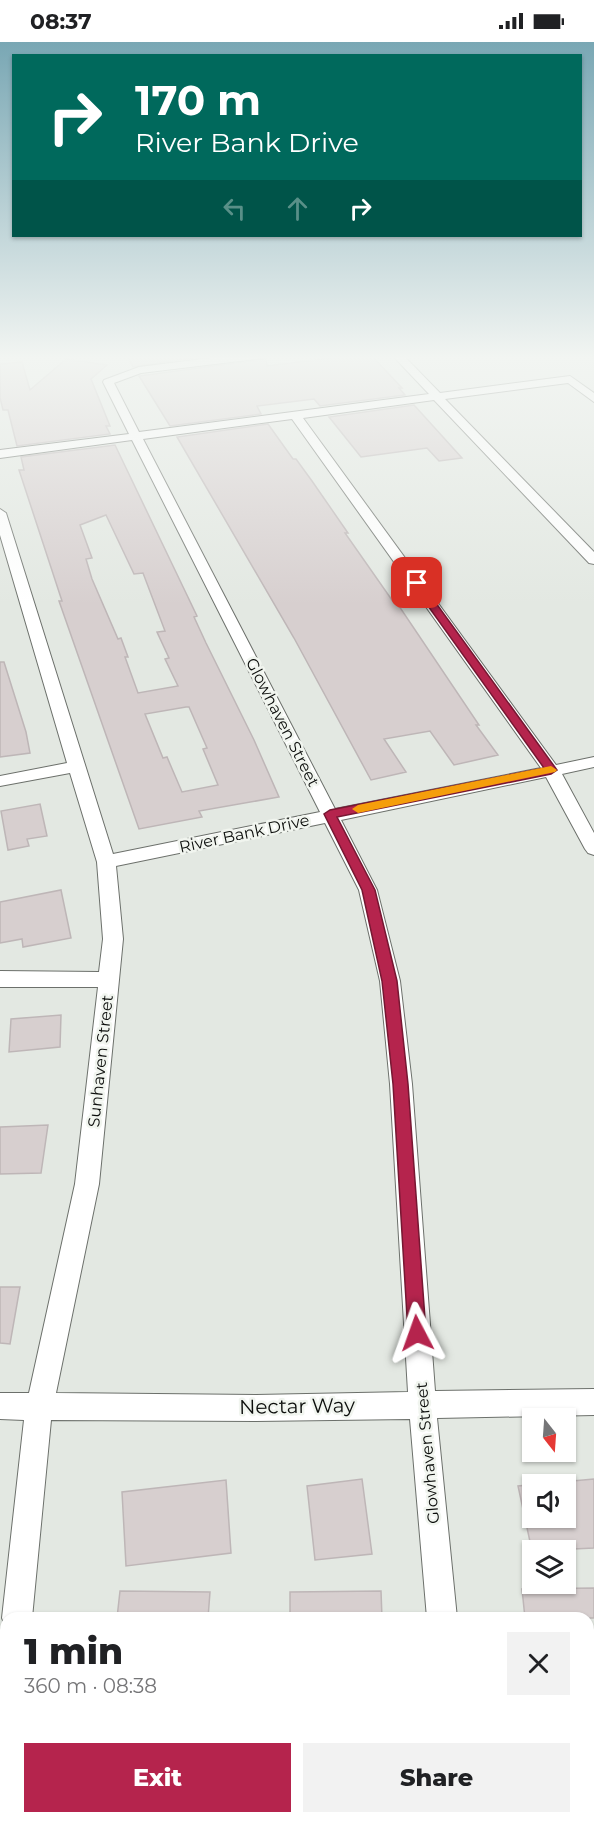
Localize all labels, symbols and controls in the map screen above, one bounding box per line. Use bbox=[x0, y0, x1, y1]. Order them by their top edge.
text: 08:37 bbox=[30, 8, 92, 35]
text: 170 m bbox=[135, 74, 261, 126]
icon: right bbox=[36, 78, 114, 156]
text: River Bank Drive bbox=[135, 126, 359, 159]
icon: left bbox=[218, 192, 251, 225]
icon: ahead bbox=[281, 192, 314, 225]
icon: right bbox=[344, 192, 377, 225]
pin bbox=[391, 557, 442, 608]
icon: arrive bbox=[400, 566, 433, 599]
street label: Glowhaven Street bbox=[242, 655, 324, 790]
street label: River Bank Drive bbox=[177, 810, 311, 857]
street label: Sunhaven Street bbox=[84, 993, 117, 1128]
position arrow bbox=[385, 1301, 449, 1365]
street label: Glowhaven Street bbox=[412, 1381, 443, 1525]
street label: Nectar Way bbox=[239, 1393, 355, 1419]
north arrow bbox=[522, 1408, 576, 1462]
map controls bbox=[522, 1408, 576, 1594]
button: sound bbox=[522, 1474, 576, 1528]
button: layers bbox=[522, 1540, 576, 1594]
text: 1 min bbox=[24, 1629, 123, 1673]
button: close bbox=[507, 1632, 570, 1695]
text: 360 m · 08:38 bbox=[24, 1674, 157, 1698]
button: Exit bbox=[24, 1743, 291, 1812]
button: Share bbox=[303, 1743, 570, 1812]

